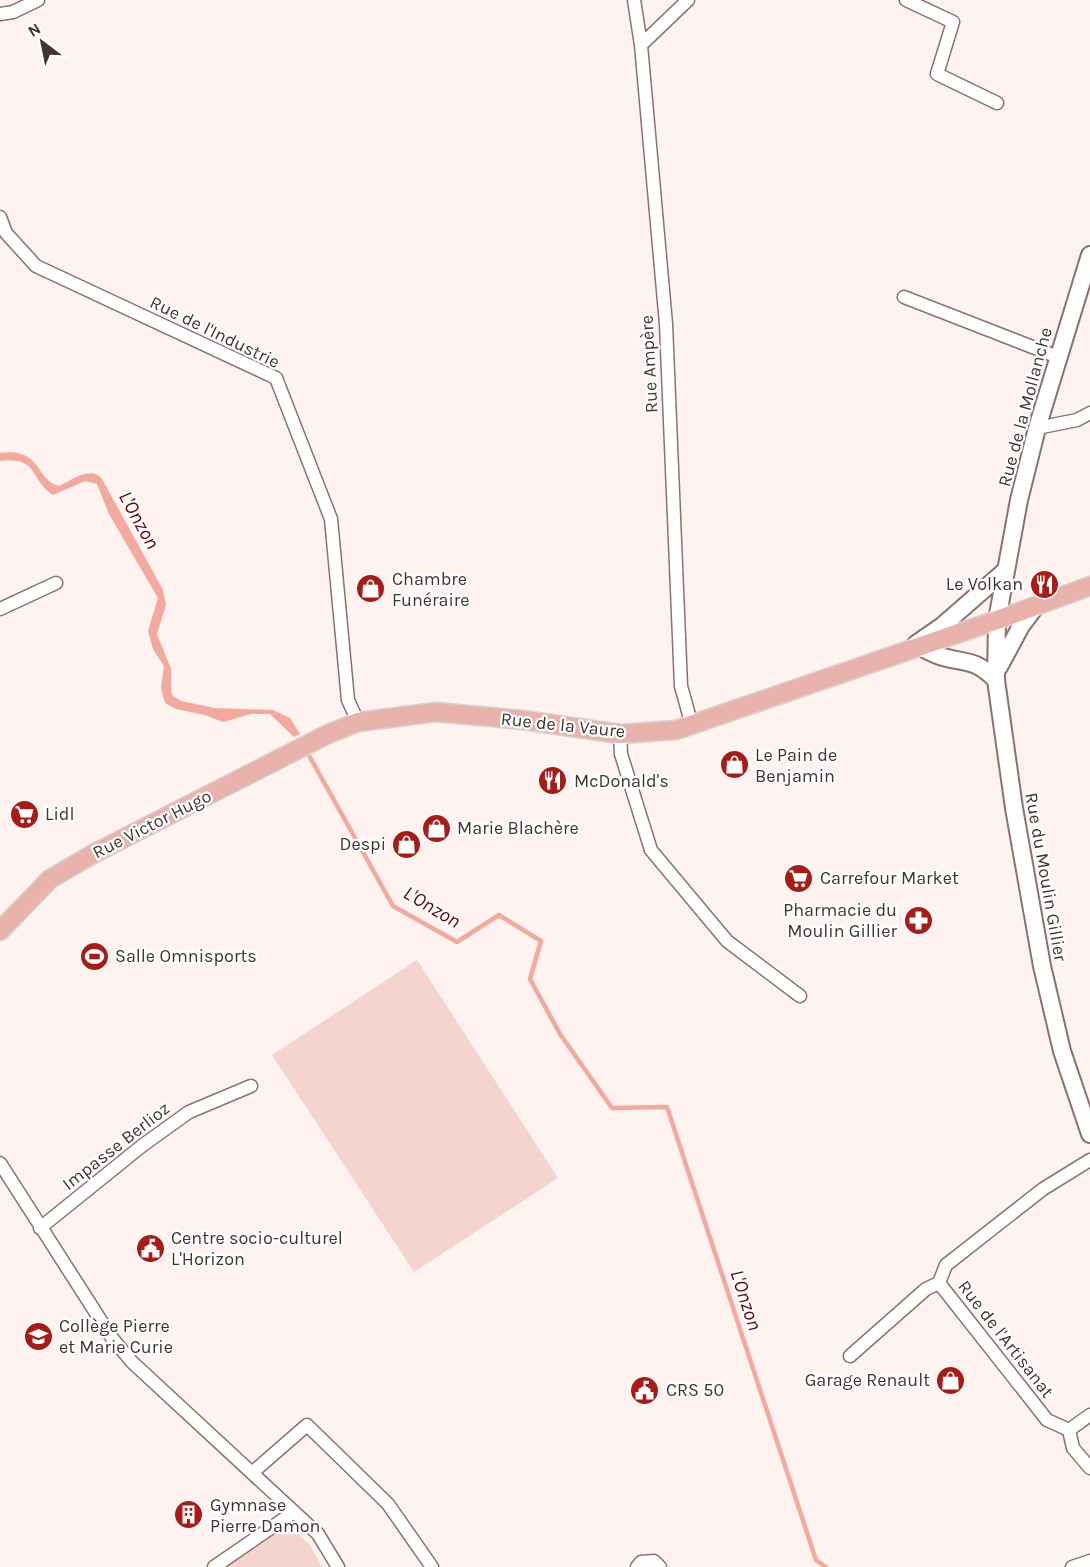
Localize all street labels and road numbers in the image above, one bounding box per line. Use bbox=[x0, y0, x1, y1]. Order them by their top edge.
street label: Rue de l'Industrie bbox=[146, 291, 284, 373]
street label: Rue Ampère bbox=[635, 314, 663, 414]
street label: Rue de la Mollanche bbox=[993, 325, 1057, 489]
street label: Rue de la Vaure bbox=[500, 708, 626, 742]
street label: Rue Victor Hugo bbox=[89, 785, 215, 863]
street label: Rue du Moulin Gillier bbox=[1020, 791, 1072, 964]
street label: Impasse Berlioz bbox=[58, 1097, 174, 1195]
street label: Rue de l'Artisanat bbox=[953, 1276, 1059, 1402]

